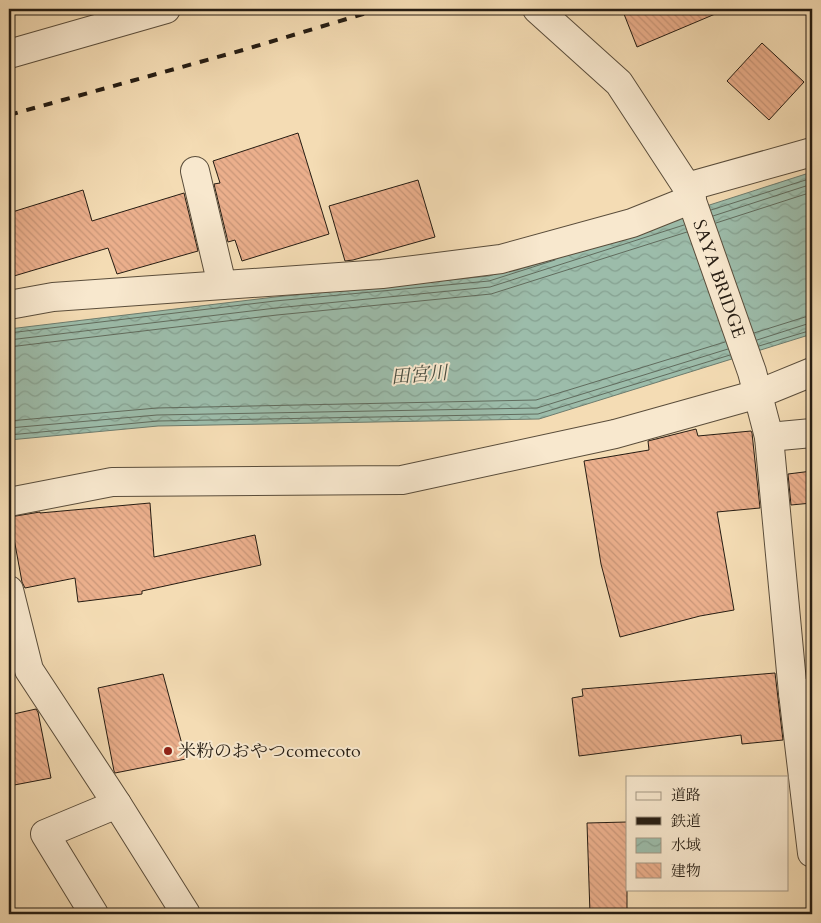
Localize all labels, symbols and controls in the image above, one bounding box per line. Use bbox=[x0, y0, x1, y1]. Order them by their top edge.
street label: SAYA BRIDGE bbox=[686, 216, 751, 341]
water label: 田宮川 bbox=[390, 359, 451, 390]
place label: 米粉のおやつcomecoto bbox=[178, 739, 361, 764]
marker: 米粉のおやつcomecoto bbox=[162, 745, 174, 757]
legend bbox=[626, 776, 788, 890]
text: 道路 bbox=[671, 785, 701, 805]
text: 鉄道 bbox=[671, 811, 701, 831]
text: 水域 bbox=[671, 835, 701, 855]
text: 建物 bbox=[671, 861, 701, 881]

